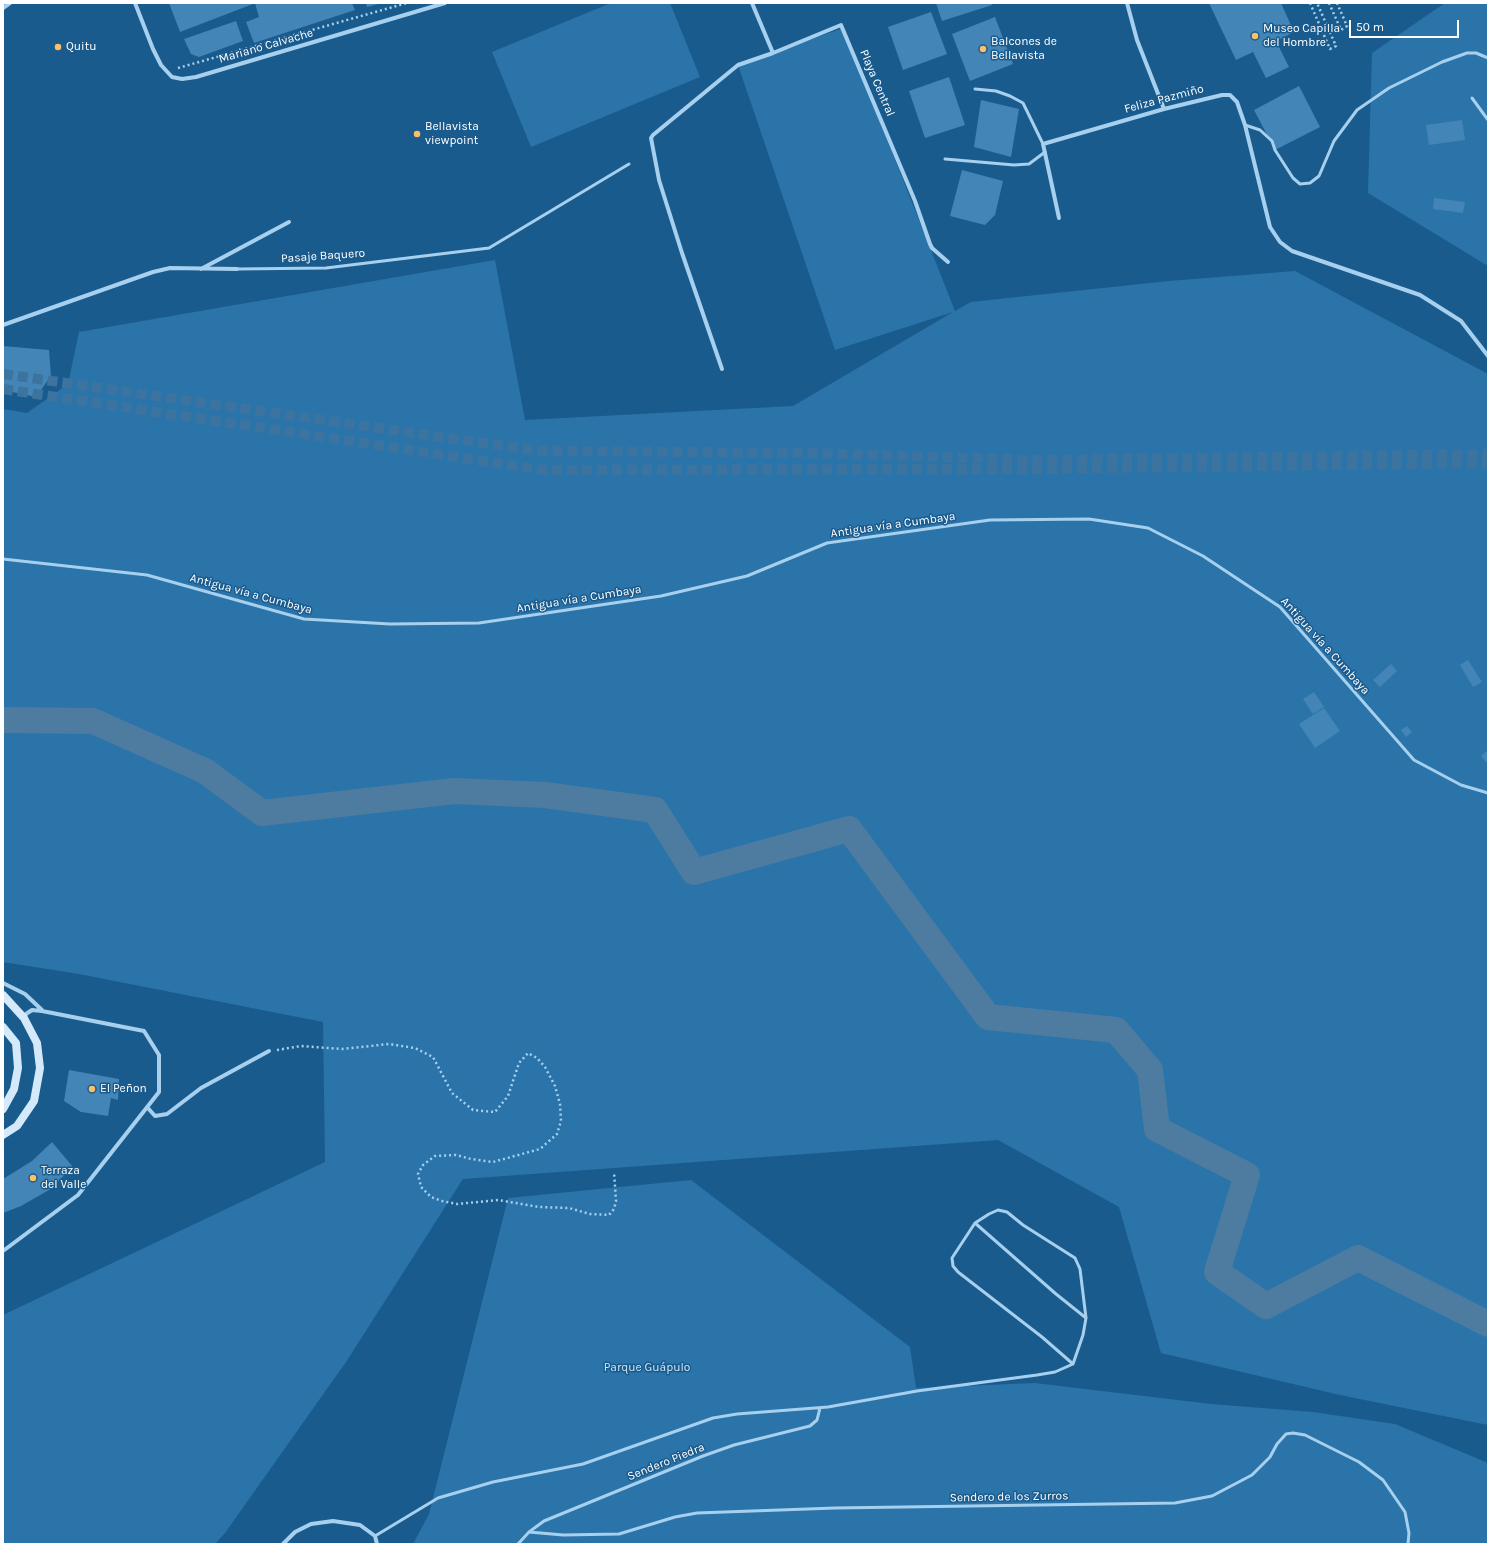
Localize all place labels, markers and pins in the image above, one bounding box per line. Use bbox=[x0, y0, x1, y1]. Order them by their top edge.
place label: Museo Capilla del Hombre bbox=[1263, 22, 1340, 50]
marker: Museo Capilla del Hombre bbox=[1250, 31, 1260, 41]
place label: Balcones de Bellavista bbox=[991, 35, 1057, 63]
place label: Quitu bbox=[66, 40, 96, 54]
marker: Quitu bbox=[53, 42, 63, 52]
marker: Balcones de Bellavista bbox=[978, 44, 988, 54]
place label: Bellavista viewpoint bbox=[425, 120, 479, 148]
marker: Bellavista viewpoint bbox=[412, 129, 422, 139]
place label: El Peñon bbox=[100, 1082, 147, 1096]
marker: El Peñon bbox=[87, 1084, 97, 1094]
place label: Terraza del Valle bbox=[41, 1164, 86, 1192]
marker: Terraza del Valle bbox=[28, 1173, 38, 1183]

